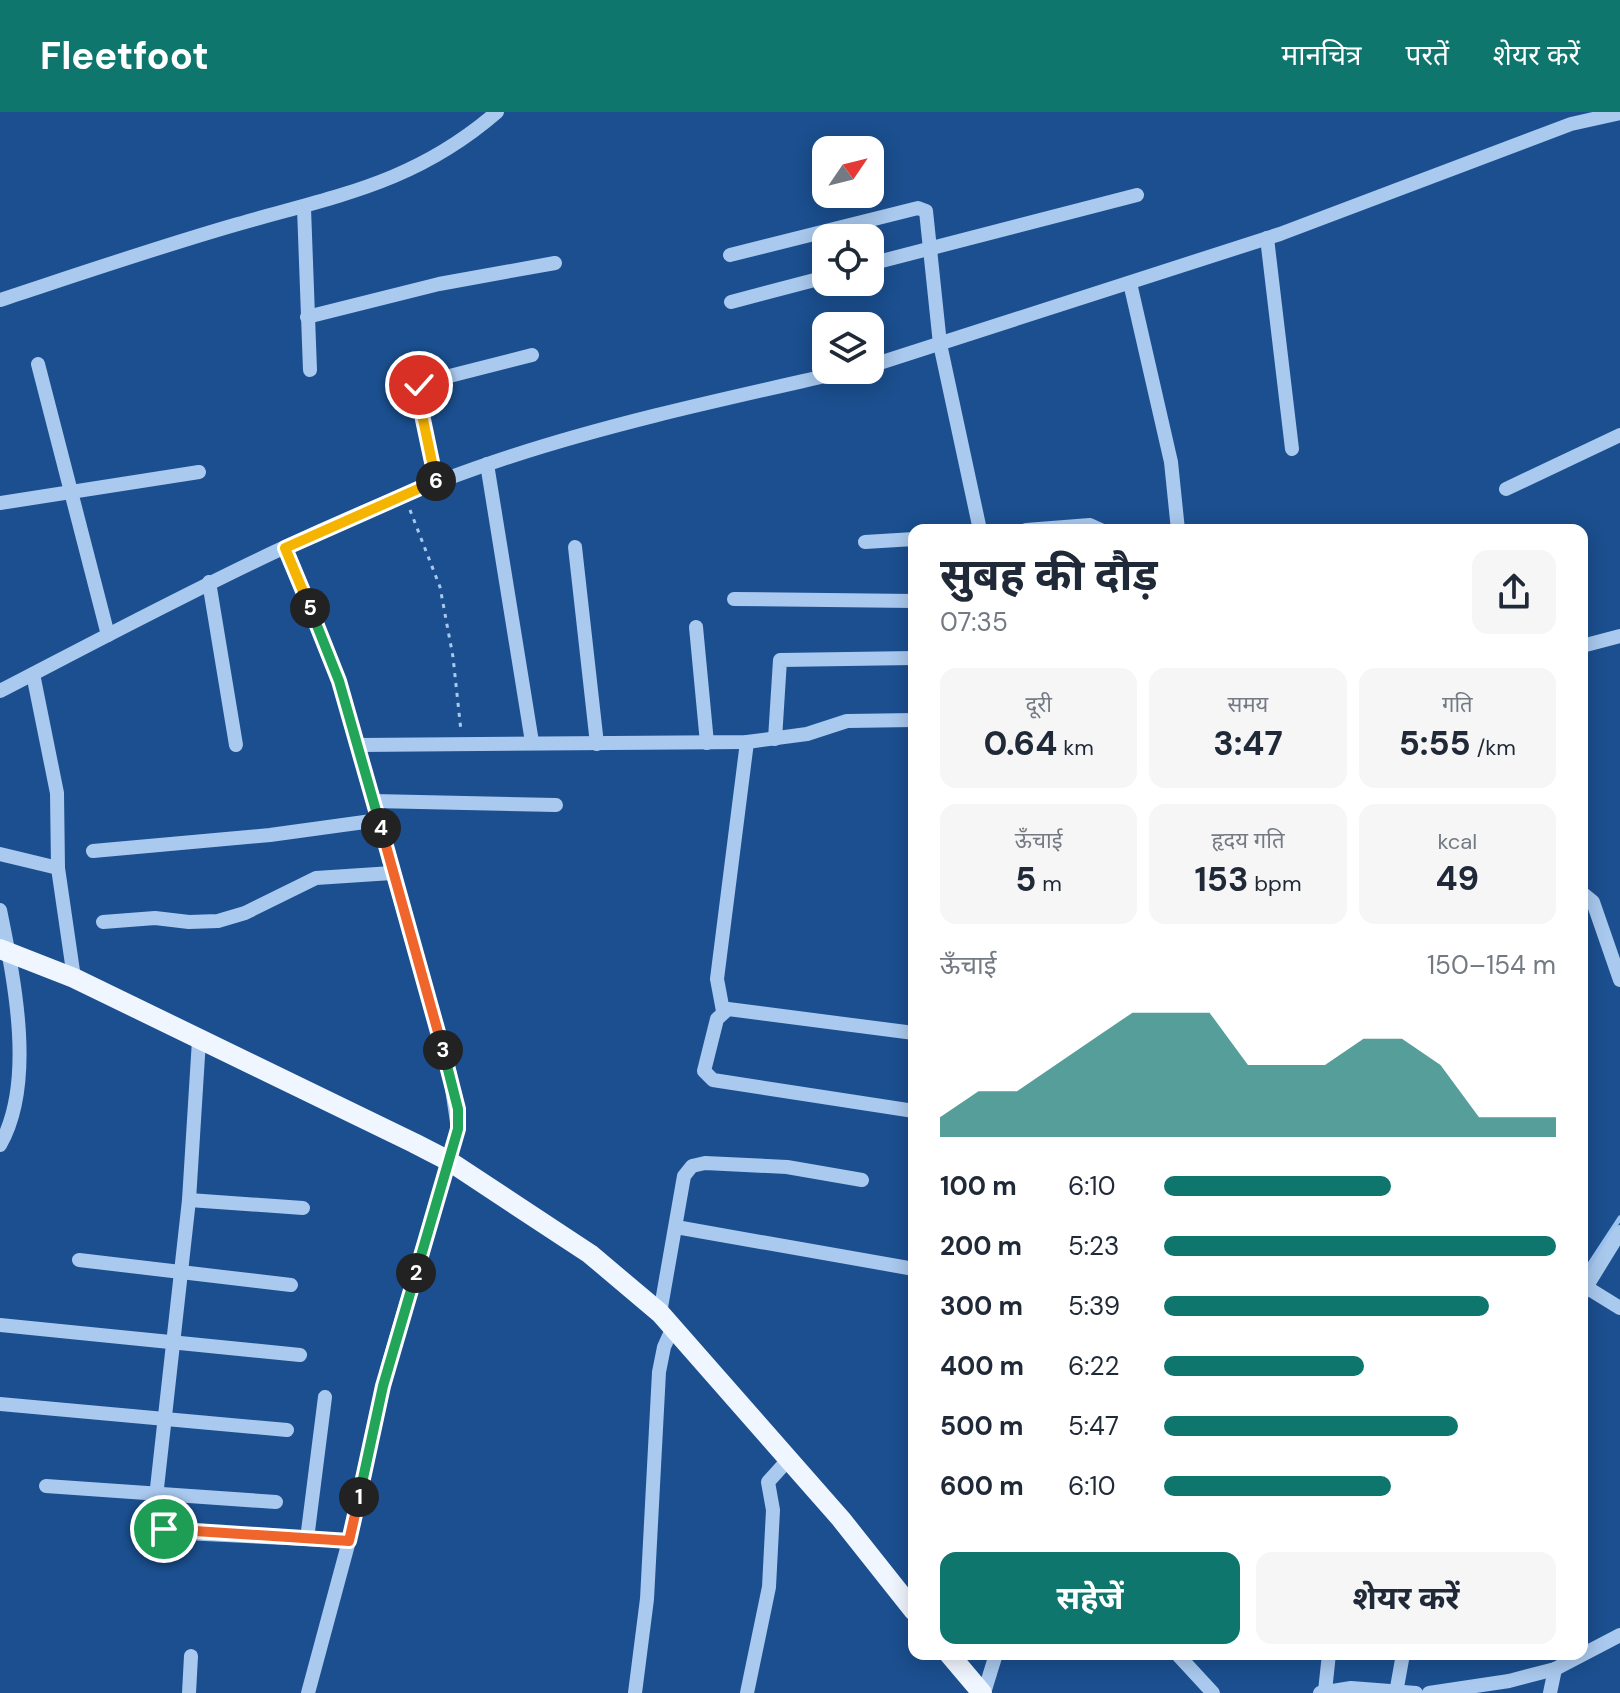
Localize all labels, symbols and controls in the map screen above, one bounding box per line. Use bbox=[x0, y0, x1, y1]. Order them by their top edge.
text: Fleetfoot bbox=[40, 31, 209, 81]
text: मानचित्र bbox=[1282, 37, 1362, 74]
text: परतें bbox=[1406, 37, 1449, 74]
text: शेयर करें bbox=[1493, 37, 1580, 74]
north arrow bbox=[812, 136, 884, 208]
map controls bbox=[812, 136, 884, 384]
button: locate bbox=[812, 224, 884, 296]
button: layers bbox=[812, 312, 884, 384]
pin bbox=[385, 351, 453, 419]
icon: check bbox=[397, 363, 441, 407]
pin: 6 bbox=[416, 461, 456, 501]
text: 6 bbox=[429, 466, 443, 495]
text: सुबह की दौड़ bbox=[940, 546, 1158, 604]
button: share bbox=[1472, 550, 1556, 634]
pin: 5 bbox=[290, 588, 330, 628]
text: 5 bbox=[303, 593, 317, 622]
text: 07:35 bbox=[940, 605, 1008, 639]
text: दूरी bbox=[1025, 690, 1052, 719]
text: समय bbox=[1228, 690, 1268, 719]
text: गति bbox=[1442, 690, 1473, 719]
text: 0.64 bbox=[984, 721, 1057, 766]
text: 3:47 bbox=[1213, 721, 1283, 766]
text: 5:55 bbox=[1399, 721, 1471, 766]
text: km bbox=[1057, 733, 1094, 762]
text: /km bbox=[1471, 733, 1516, 762]
pin: 4 bbox=[361, 808, 401, 848]
text: 4 bbox=[374, 813, 388, 842]
text: ऊँचाई bbox=[1015, 826, 1063, 855]
text: हृदय गति bbox=[1211, 826, 1285, 855]
text: kcal bbox=[1437, 827, 1477, 856]
text: 49 bbox=[1435, 856, 1479, 901]
text: 5 bbox=[1015, 857, 1037, 902]
text: 153 bbox=[1194, 857, 1249, 902]
text: m bbox=[1037, 869, 1062, 898]
text: bpm bbox=[1249, 869, 1302, 898]
text: ऊँचाई bbox=[940, 948, 996, 982]
text: 150–154 m bbox=[1427, 948, 1556, 982]
pin: 3 bbox=[423, 1030, 463, 1070]
text: 3 bbox=[436, 1035, 450, 1064]
text: 100 m bbox=[940, 1169, 1017, 1203]
text: 6:10 bbox=[1068, 1169, 1115, 1203]
text: 200 m bbox=[940, 1229, 1022, 1263]
text: 5:23 bbox=[1068, 1229, 1119, 1263]
pin: 2 bbox=[396, 1253, 436, 1293]
text: 2 bbox=[410, 1258, 422, 1287]
text: 300 m bbox=[940, 1289, 1023, 1323]
text: 5:39 bbox=[1068, 1289, 1120, 1323]
text: 400 m bbox=[940, 1349, 1024, 1383]
text: 6:22 bbox=[1068, 1349, 1120, 1383]
text: 500 m bbox=[940, 1409, 1023, 1443]
text: 5:47 bbox=[1068, 1409, 1119, 1443]
text: 600 m bbox=[940, 1469, 1024, 1503]
text: 6:10 bbox=[1068, 1469, 1115, 1503]
pin: 1 bbox=[339, 1477, 379, 1517]
text: 1 bbox=[355, 1482, 363, 1511]
pin bbox=[130, 1495, 198, 1563]
icon: arrive bbox=[142, 1507, 186, 1551]
button: सहेजें bbox=[940, 1552, 1240, 1644]
button: शेयर करें bbox=[1256, 1552, 1556, 1644]

